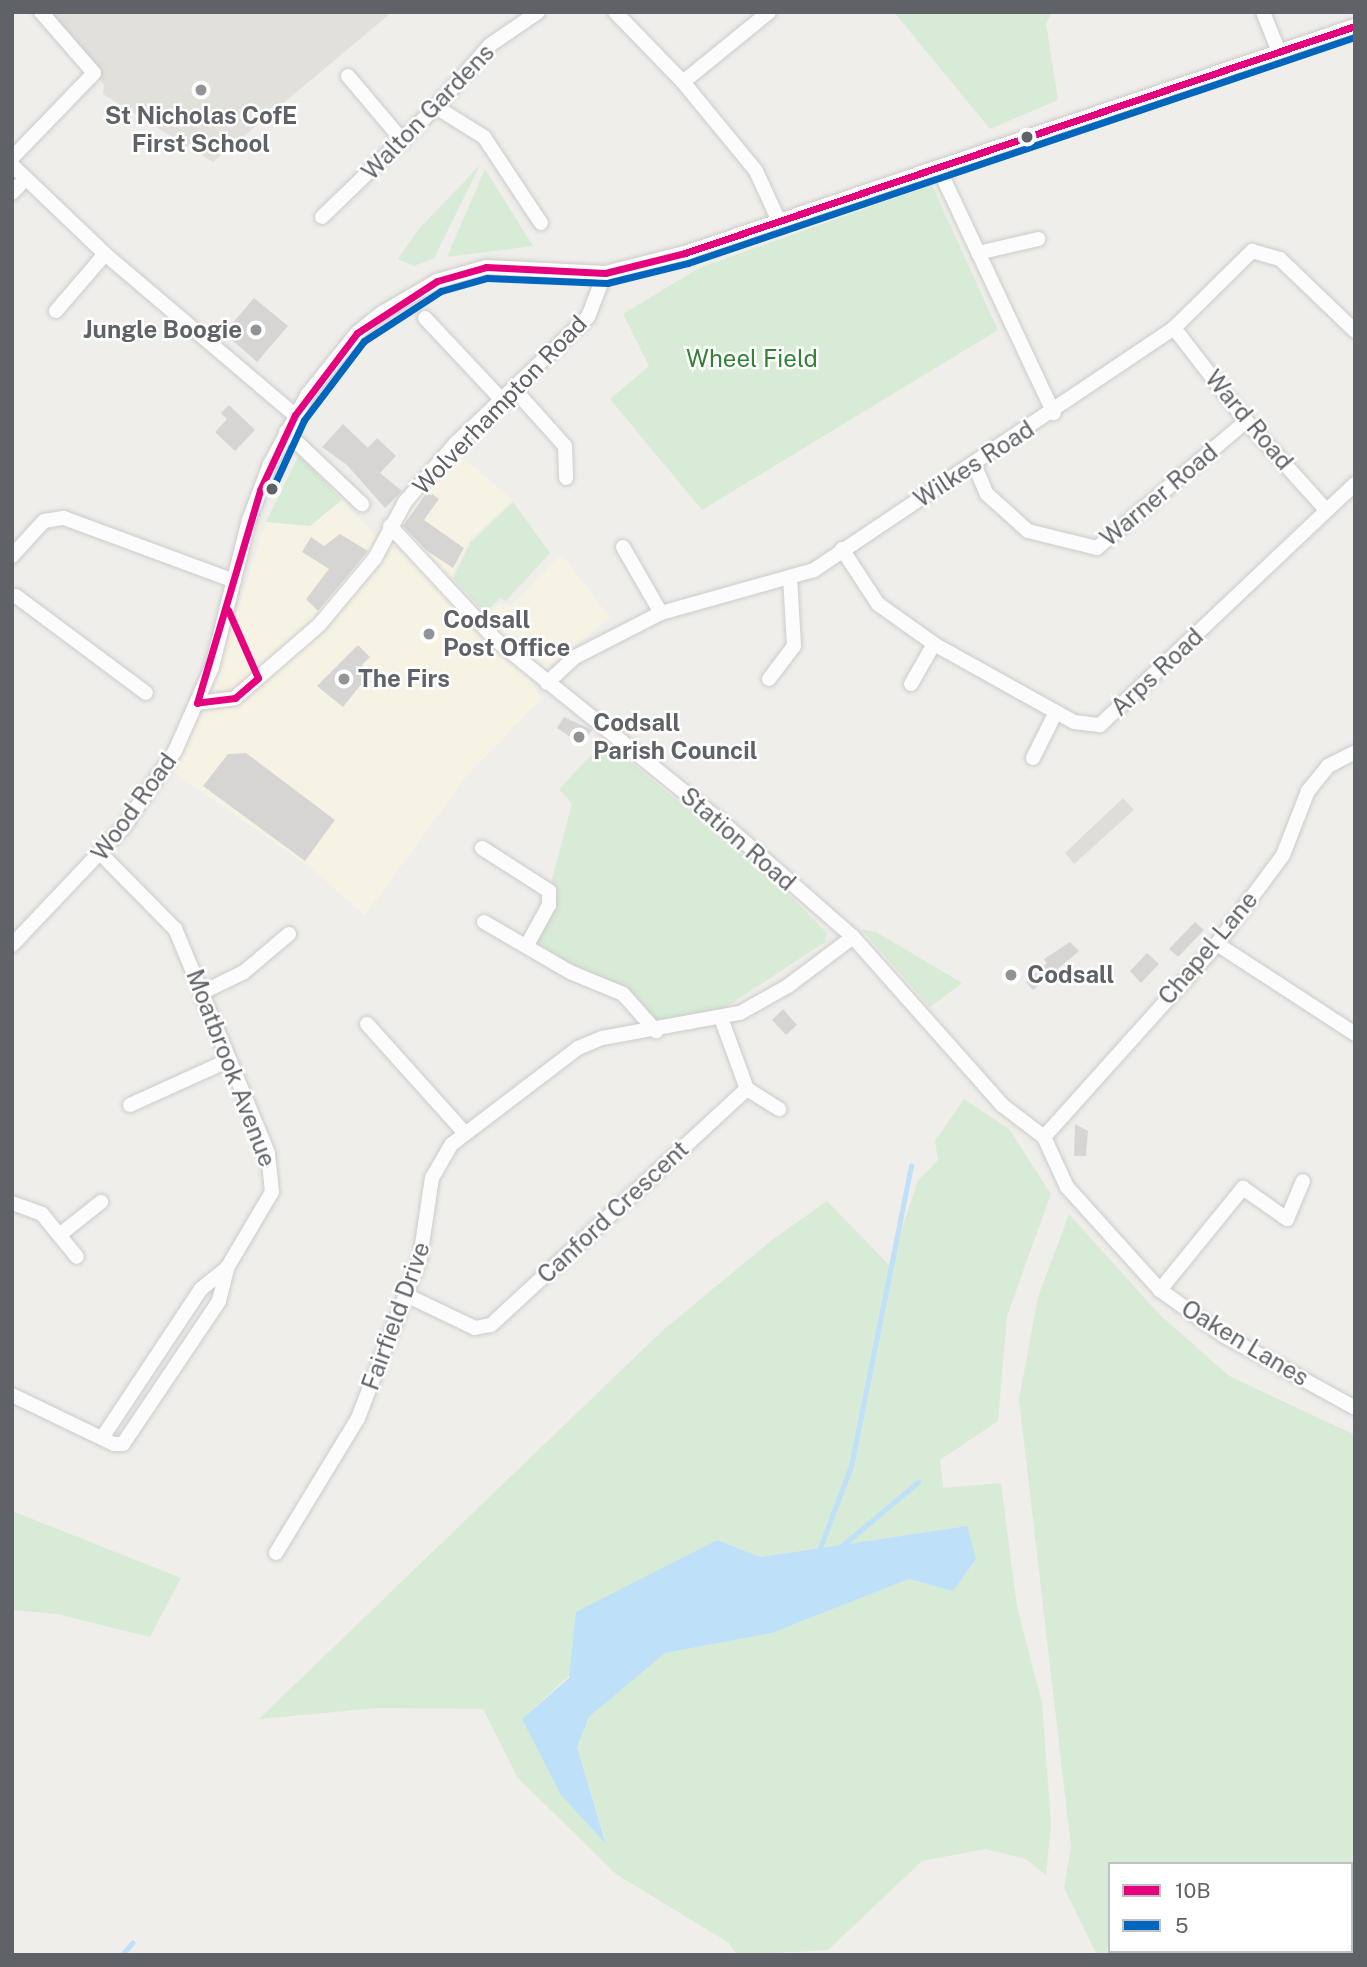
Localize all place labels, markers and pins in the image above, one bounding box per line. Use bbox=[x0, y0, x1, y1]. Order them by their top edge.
marker: St Nicholas CofE First School bbox=[193, 82, 209, 98]
place label: St Nicholas CofE First School bbox=[105, 102, 297, 158]
unlabelled marker bbox=[1020, 130, 1034, 144]
place label: Jungle Boogie bbox=[83, 316, 242, 344]
marker: Jungle Boogie bbox=[248, 322, 264, 338]
unlabelled marker bbox=[265, 482, 279, 496]
place label: Codsall Post Office bbox=[443, 606, 570, 662]
marker: Codsall Post Office bbox=[421, 626, 437, 642]
place label: The Firs bbox=[358, 665, 450, 693]
marker: The Firs bbox=[336, 671, 352, 687]
place label: Codsall Parish Council bbox=[593, 709, 758, 765]
marker: Codsall Parish Council bbox=[571, 729, 587, 745]
place label: Codsall bbox=[1027, 961, 1114, 989]
marker: Codsall bbox=[1001, 965, 1021, 985]

